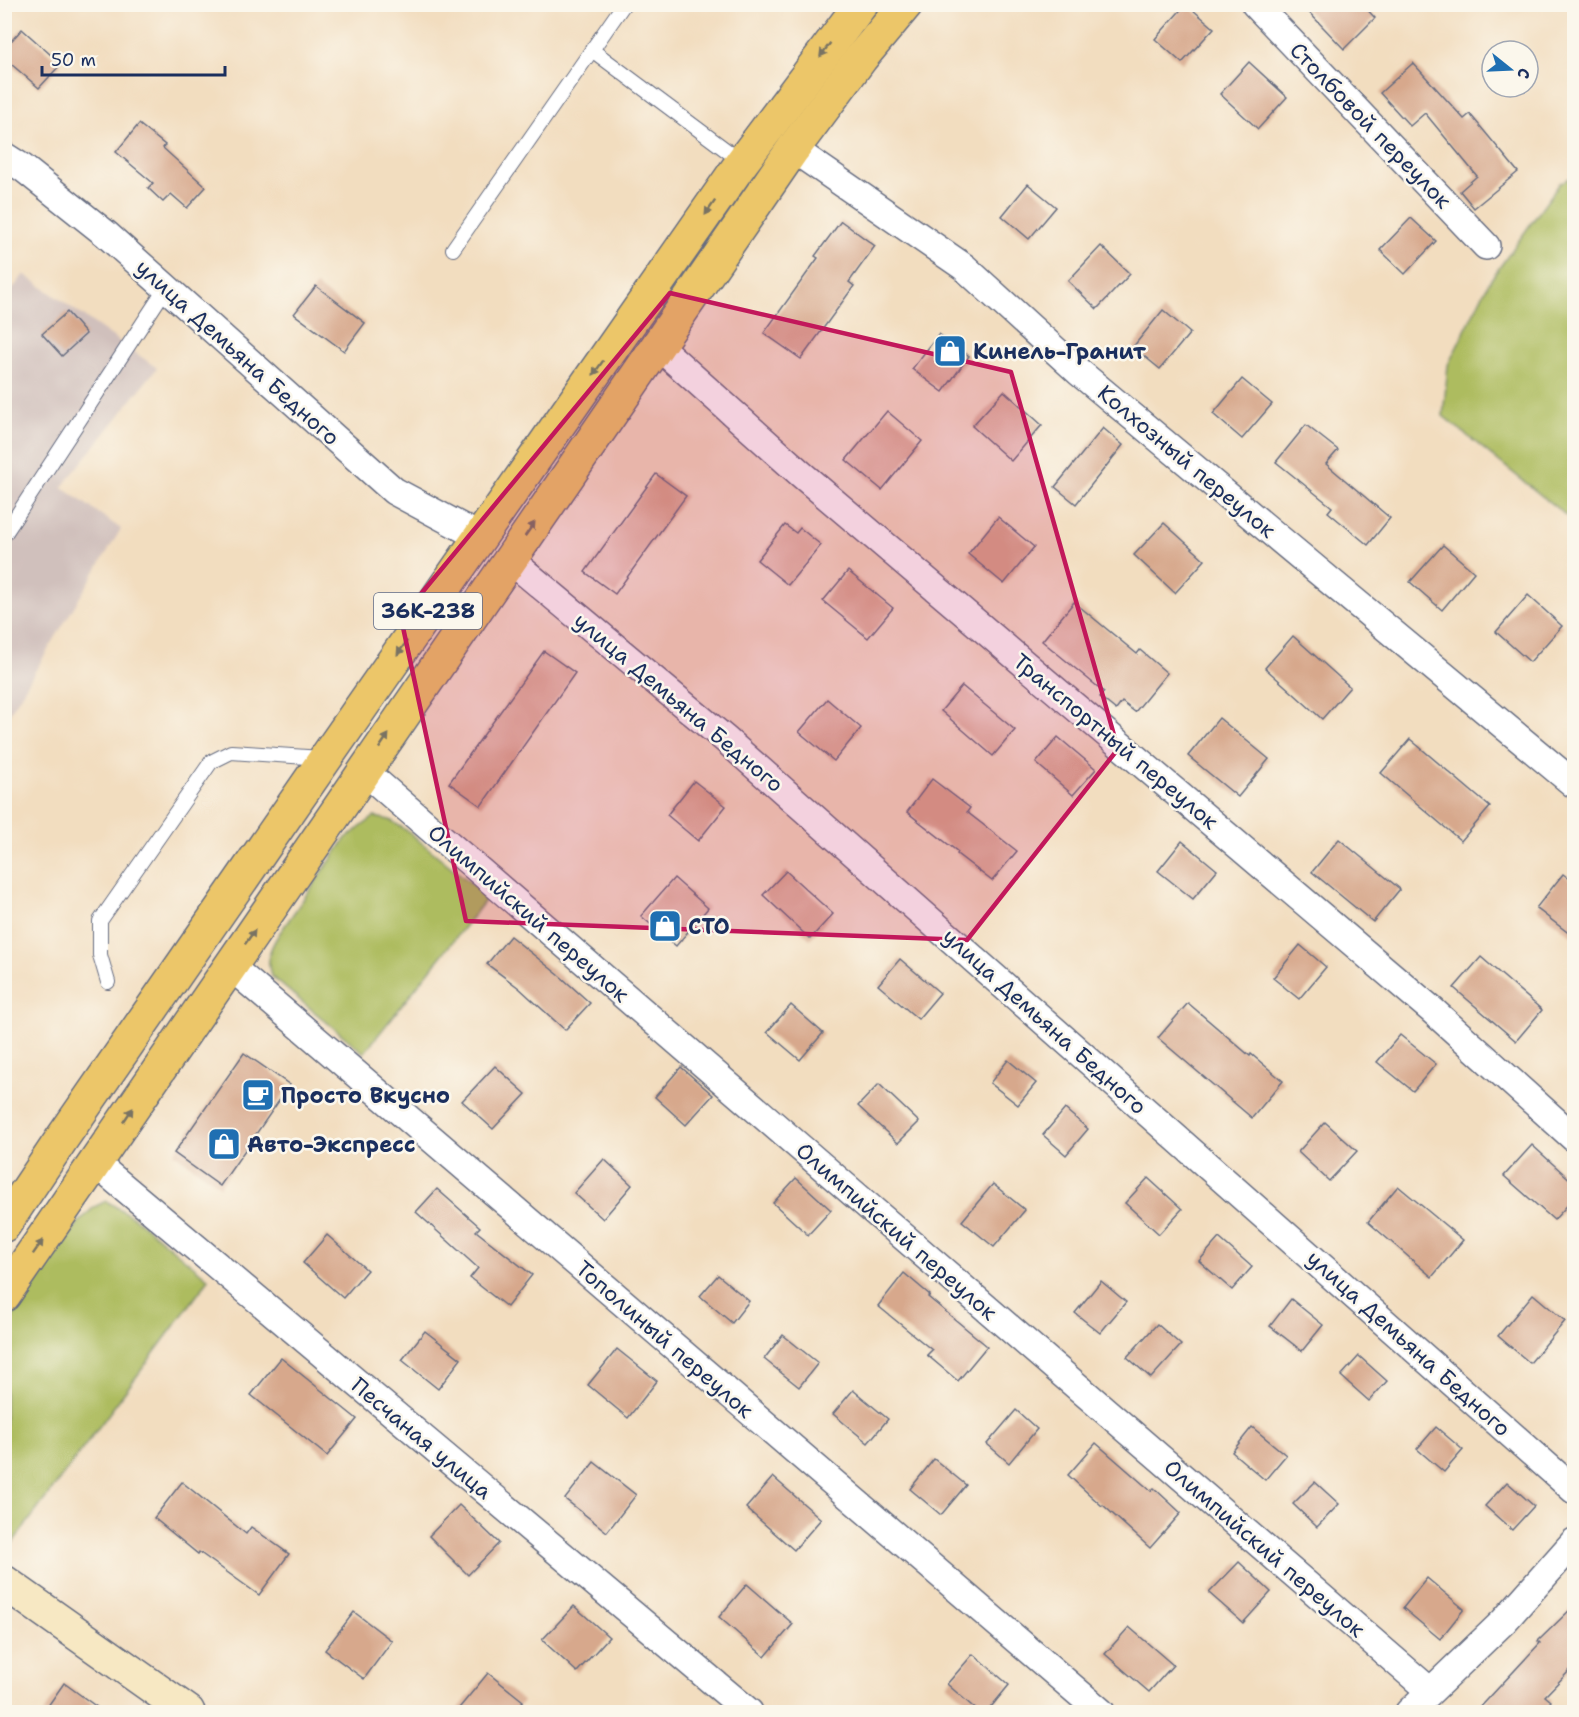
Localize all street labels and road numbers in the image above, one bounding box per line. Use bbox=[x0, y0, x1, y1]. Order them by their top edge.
street label: Столбовой переулок bbox=[1284, 36, 1458, 215]
street label: улица Демьяна Бедного bbox=[129, 253, 346, 452]
street label: Колхозный переулок bbox=[1092, 378, 1282, 545]
road number: 36К-238 bbox=[374, 593, 482, 629]
street label: улица Демьяна Бедного bbox=[568, 606, 789, 799]
street label: Транспортный переулок bbox=[1007, 647, 1225, 836]
street label: Олимпийский переулок bbox=[422, 818, 636, 1009]
street label: улица Демьяна Бедного bbox=[936, 922, 1153, 1121]
street label: Олимпийский переулок bbox=[790, 1136, 1004, 1327]
street label: улица Демьяна Бедного bbox=[1300, 1244, 1517, 1443]
street label: Тополиный переулок bbox=[570, 1254, 760, 1425]
street label: Песчаная улица bbox=[345, 1371, 498, 1506]
street label: Олимпийский переулок bbox=[1158, 1453, 1372, 1644]

